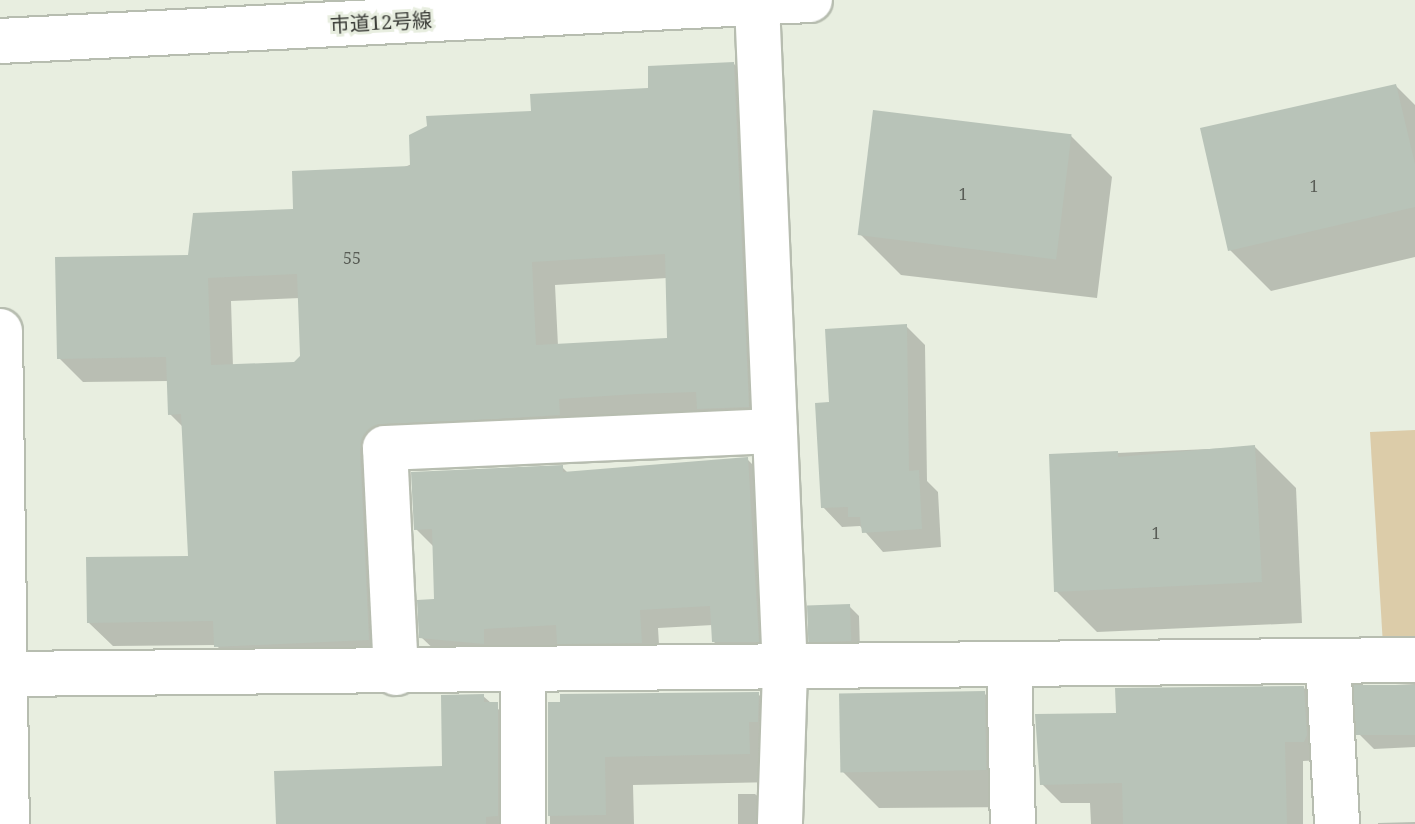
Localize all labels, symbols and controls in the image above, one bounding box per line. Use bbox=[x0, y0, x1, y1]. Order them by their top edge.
street label: 市道12号線 bbox=[329, 7, 433, 37]
house number: 1 bbox=[1310, 176, 1318, 196]
house number: 1 bbox=[959, 184, 967, 204]
house number: 55 bbox=[343, 248, 361, 268]
house number: 1 bbox=[1152, 523, 1160, 543]

